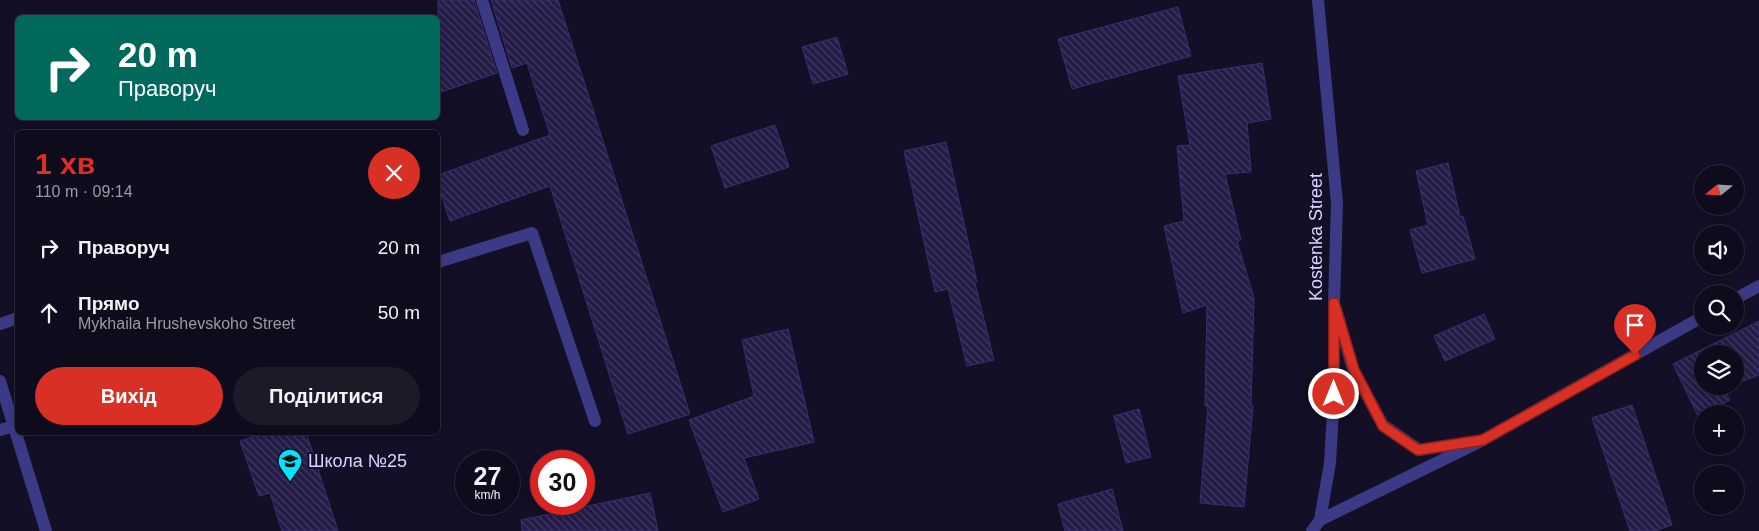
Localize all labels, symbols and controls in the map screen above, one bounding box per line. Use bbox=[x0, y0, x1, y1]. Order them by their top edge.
icon: right bbox=[35, 35, 100, 100]
text: 20 m bbox=[118, 35, 198, 74]
text: Праворуч bbox=[118, 76, 216, 101]
text: 1 хв bbox=[35, 147, 95, 180]
button: close bbox=[368, 147, 420, 199]
north arrow bbox=[1694, 165, 1744, 215]
map controls bbox=[1694, 165, 1744, 515]
street label: Kostenka Street bbox=[1306, 173, 1326, 301]
text: 110 m · 09:14 bbox=[35, 183, 133, 200]
button: sound bbox=[1694, 225, 1744, 275]
icon: right bbox=[35, 234, 63, 262]
text: Праворуч bbox=[78, 237, 170, 258]
text: 20 m bbox=[378, 237, 420, 258]
button: search bbox=[1694, 285, 1744, 335]
text: Прямо bbox=[78, 293, 140, 314]
icon: ahead bbox=[35, 299, 63, 327]
text: 50 m bbox=[378, 302, 420, 323]
pin bbox=[1614, 304, 1656, 355]
icon: arrive bbox=[1621, 311, 1649, 339]
text: Mykhaila Hrushevskoho Street bbox=[78, 315, 295, 332]
button: layers bbox=[1694, 345, 1744, 395]
button: Вихід bbox=[35, 367, 223, 425]
button: Поділитися bbox=[233, 367, 420, 425]
position arrow bbox=[1307, 367, 1359, 419]
button: + bbox=[1694, 405, 1744, 455]
school or university icon: Школа №25 bbox=[277, 448, 303, 482]
speed limit sign: 30 bbox=[530, 450, 595, 515]
place label: Школа №25 bbox=[308, 451, 407, 471]
text: 27 bbox=[474, 462, 501, 490]
button: − bbox=[1694, 465, 1744, 515]
text: km/h bbox=[474, 488, 501, 502]

